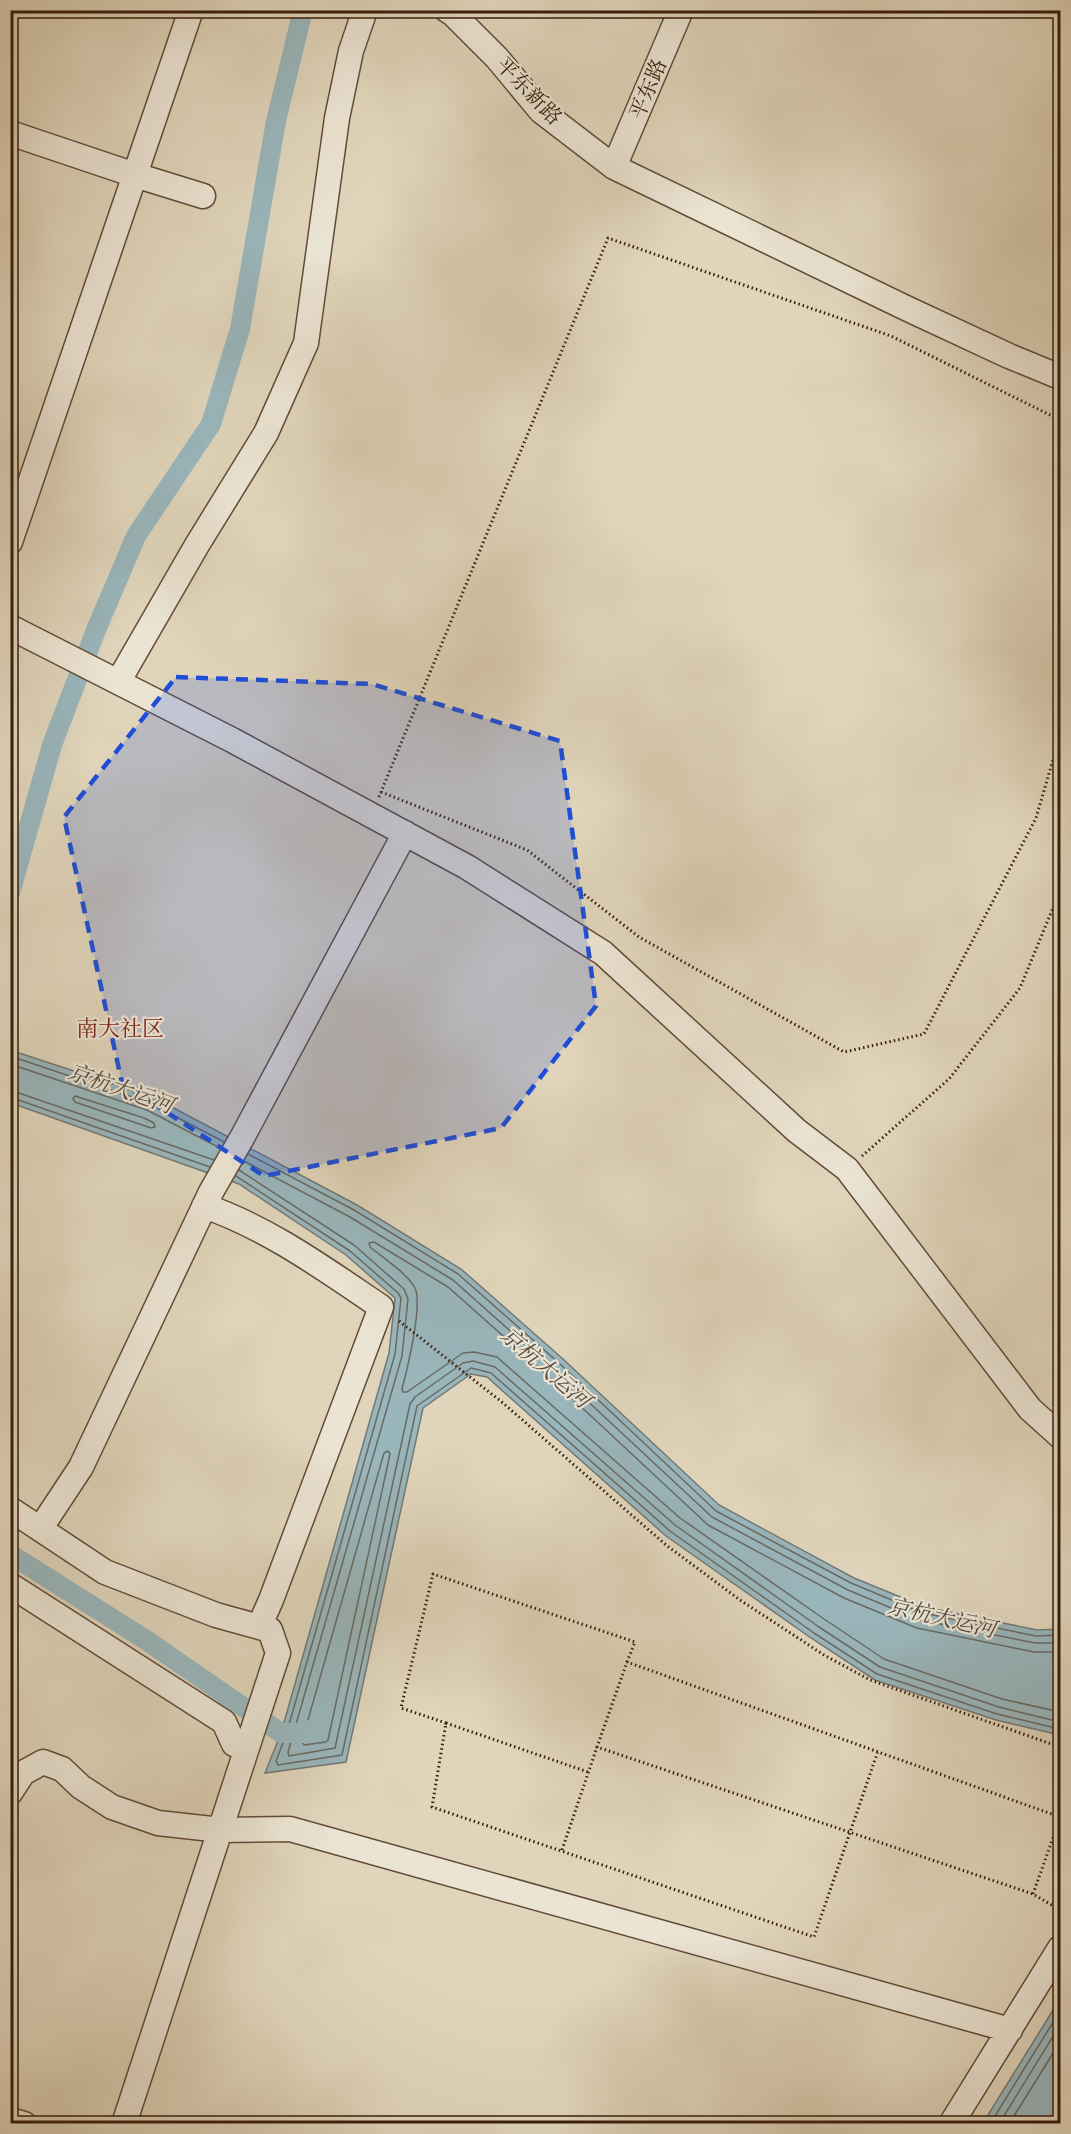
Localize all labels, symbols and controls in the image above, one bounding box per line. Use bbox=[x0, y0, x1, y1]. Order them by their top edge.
street label: 平东新路 bbox=[489, 51, 568, 132]
street label: 平东路 bbox=[623, 55, 674, 124]
district label: 南大社区 bbox=[76, 1014, 164, 1044]
water label: 京杭大运河 bbox=[64, 1057, 181, 1122]
water label: 京杭大运河 bbox=[494, 1320, 600, 1418]
water label: 京杭大运河 bbox=[885, 1591, 1003, 1646]

